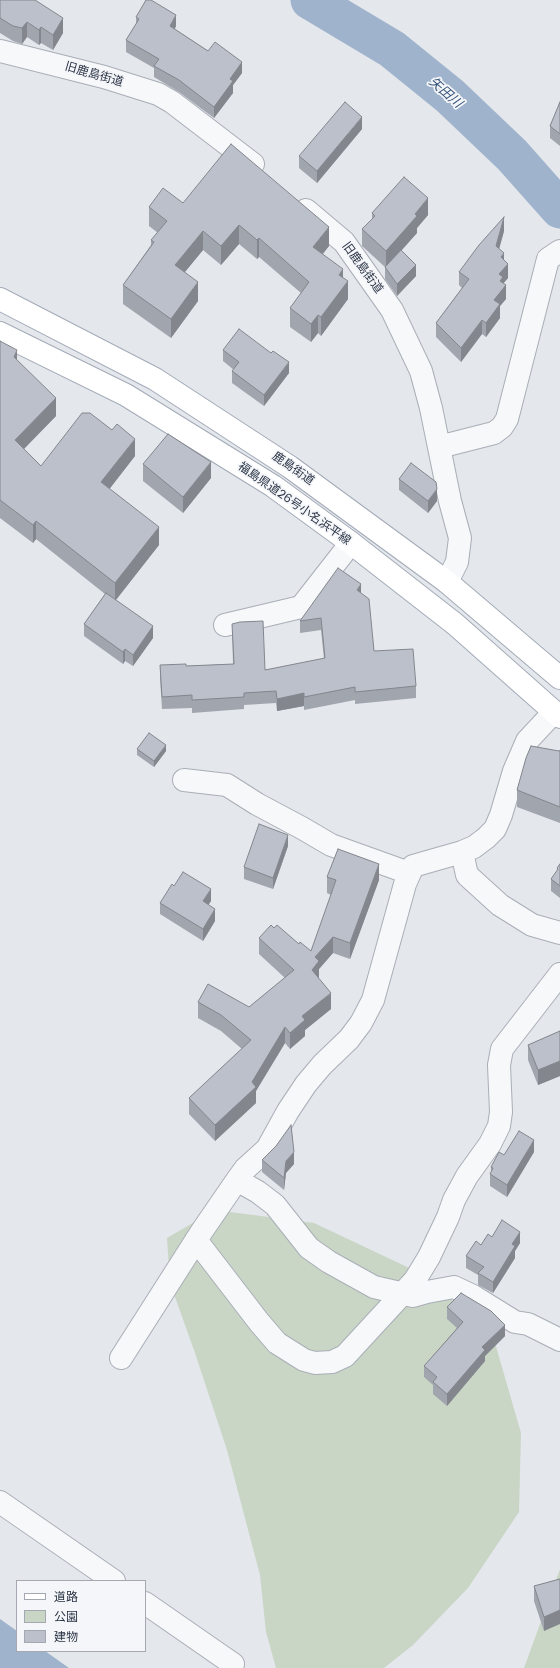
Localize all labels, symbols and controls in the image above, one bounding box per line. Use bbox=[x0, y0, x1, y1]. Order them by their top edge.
street label: 旧鹿島街道 bbox=[63, 60, 125, 90]
water label: 矢田川 bbox=[425, 74, 465, 112]
street label: 旧鹿島街道 bbox=[339, 239, 385, 297]
street label: 鹿島街道 bbox=[269, 449, 317, 489]
street label: 福島県道26号小名浜平線 bbox=[235, 460, 353, 548]
legend bbox=[16, 1580, 146, 1652]
text: 道路 bbox=[54, 1588, 78, 1605]
text: 公園 bbox=[54, 1608, 78, 1625]
text: 建物 bbox=[54, 1628, 78, 1645]

